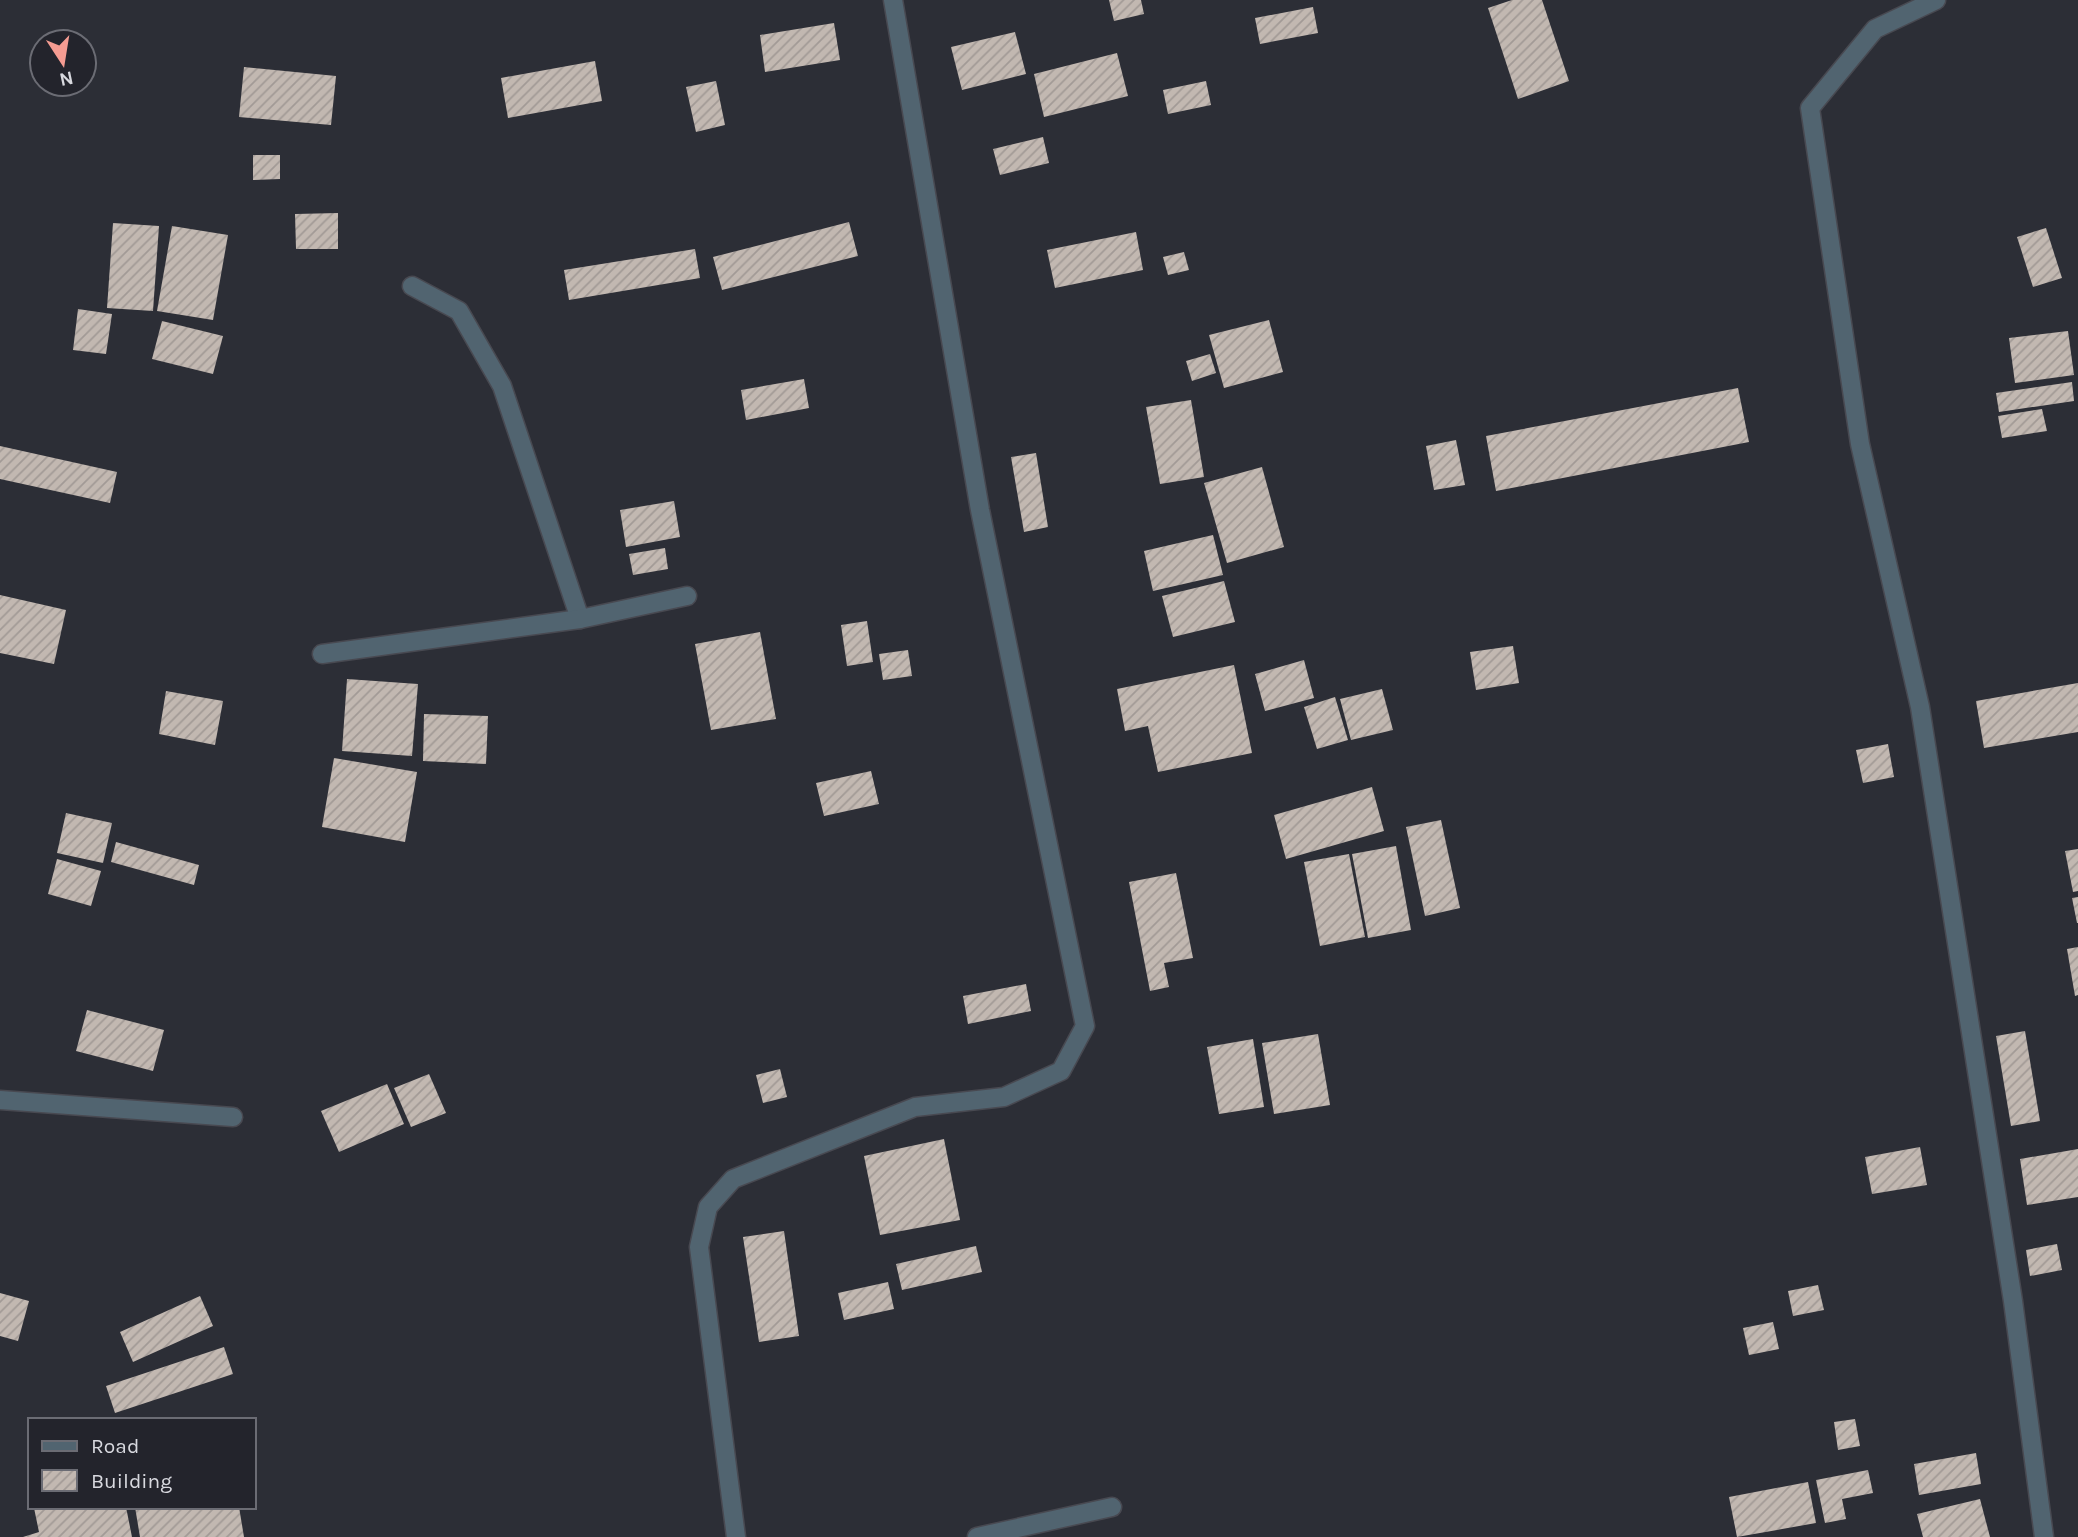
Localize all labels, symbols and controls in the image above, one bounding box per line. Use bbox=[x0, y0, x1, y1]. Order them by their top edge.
north arrow bbox=[28, 28, 98, 98]
text: N bbox=[57, 66, 75, 91]
legend bbox=[28, 1418, 256, 1509]
text: Road bbox=[91, 1434, 139, 1458]
text: Building bbox=[91, 1469, 172, 1493]

